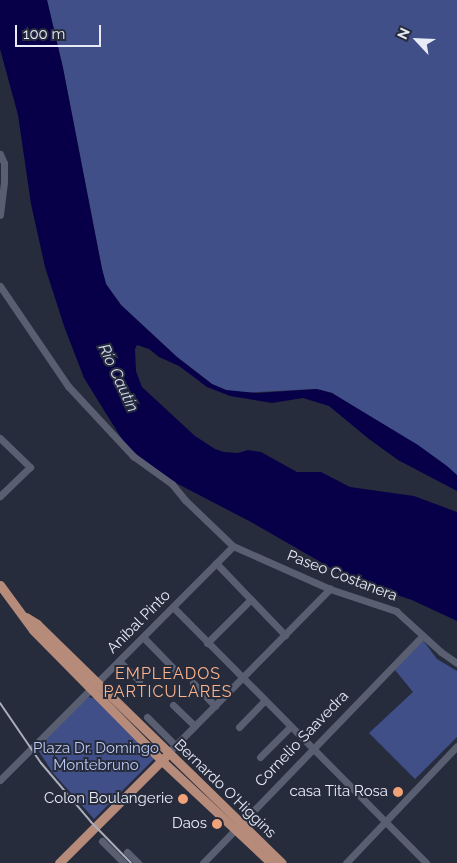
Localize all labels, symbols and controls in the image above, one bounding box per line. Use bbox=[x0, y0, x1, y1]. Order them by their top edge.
scale bar bbox=[18, 15, 104, 47]
north arrow bbox=[392, 15, 442, 65]
text: 100 m bbox=[23, 25, 65, 43]
text: N bbox=[394, 25, 413, 42]
water label: Río Cautín bbox=[94, 341, 142, 415]
street label: Paseo Costanera bbox=[284, 547, 400, 605]
street label: Aníbal Pinto bbox=[103, 586, 175, 658]
district label: EMPLEADOS PARTICULARES bbox=[102, 664, 234, 702]
street label: Cornelio Saavedra bbox=[252, 687, 352, 791]
street label: Bernardo O'Higgins bbox=[170, 736, 280, 842]
park label: Plaza Dr. Domingo Montebruno bbox=[33, 739, 159, 774]
place label: casa Tita Rosa bbox=[289, 783, 388, 801]
marker: casa Tita Rosa bbox=[392, 786, 404, 798]
place label: Colon Boulangerie bbox=[44, 790, 173, 808]
marker: Colon Boulangerie bbox=[177, 793, 189, 805]
place label: Daos bbox=[172, 815, 207, 833]
marker: Daos bbox=[211, 818, 223, 830]

